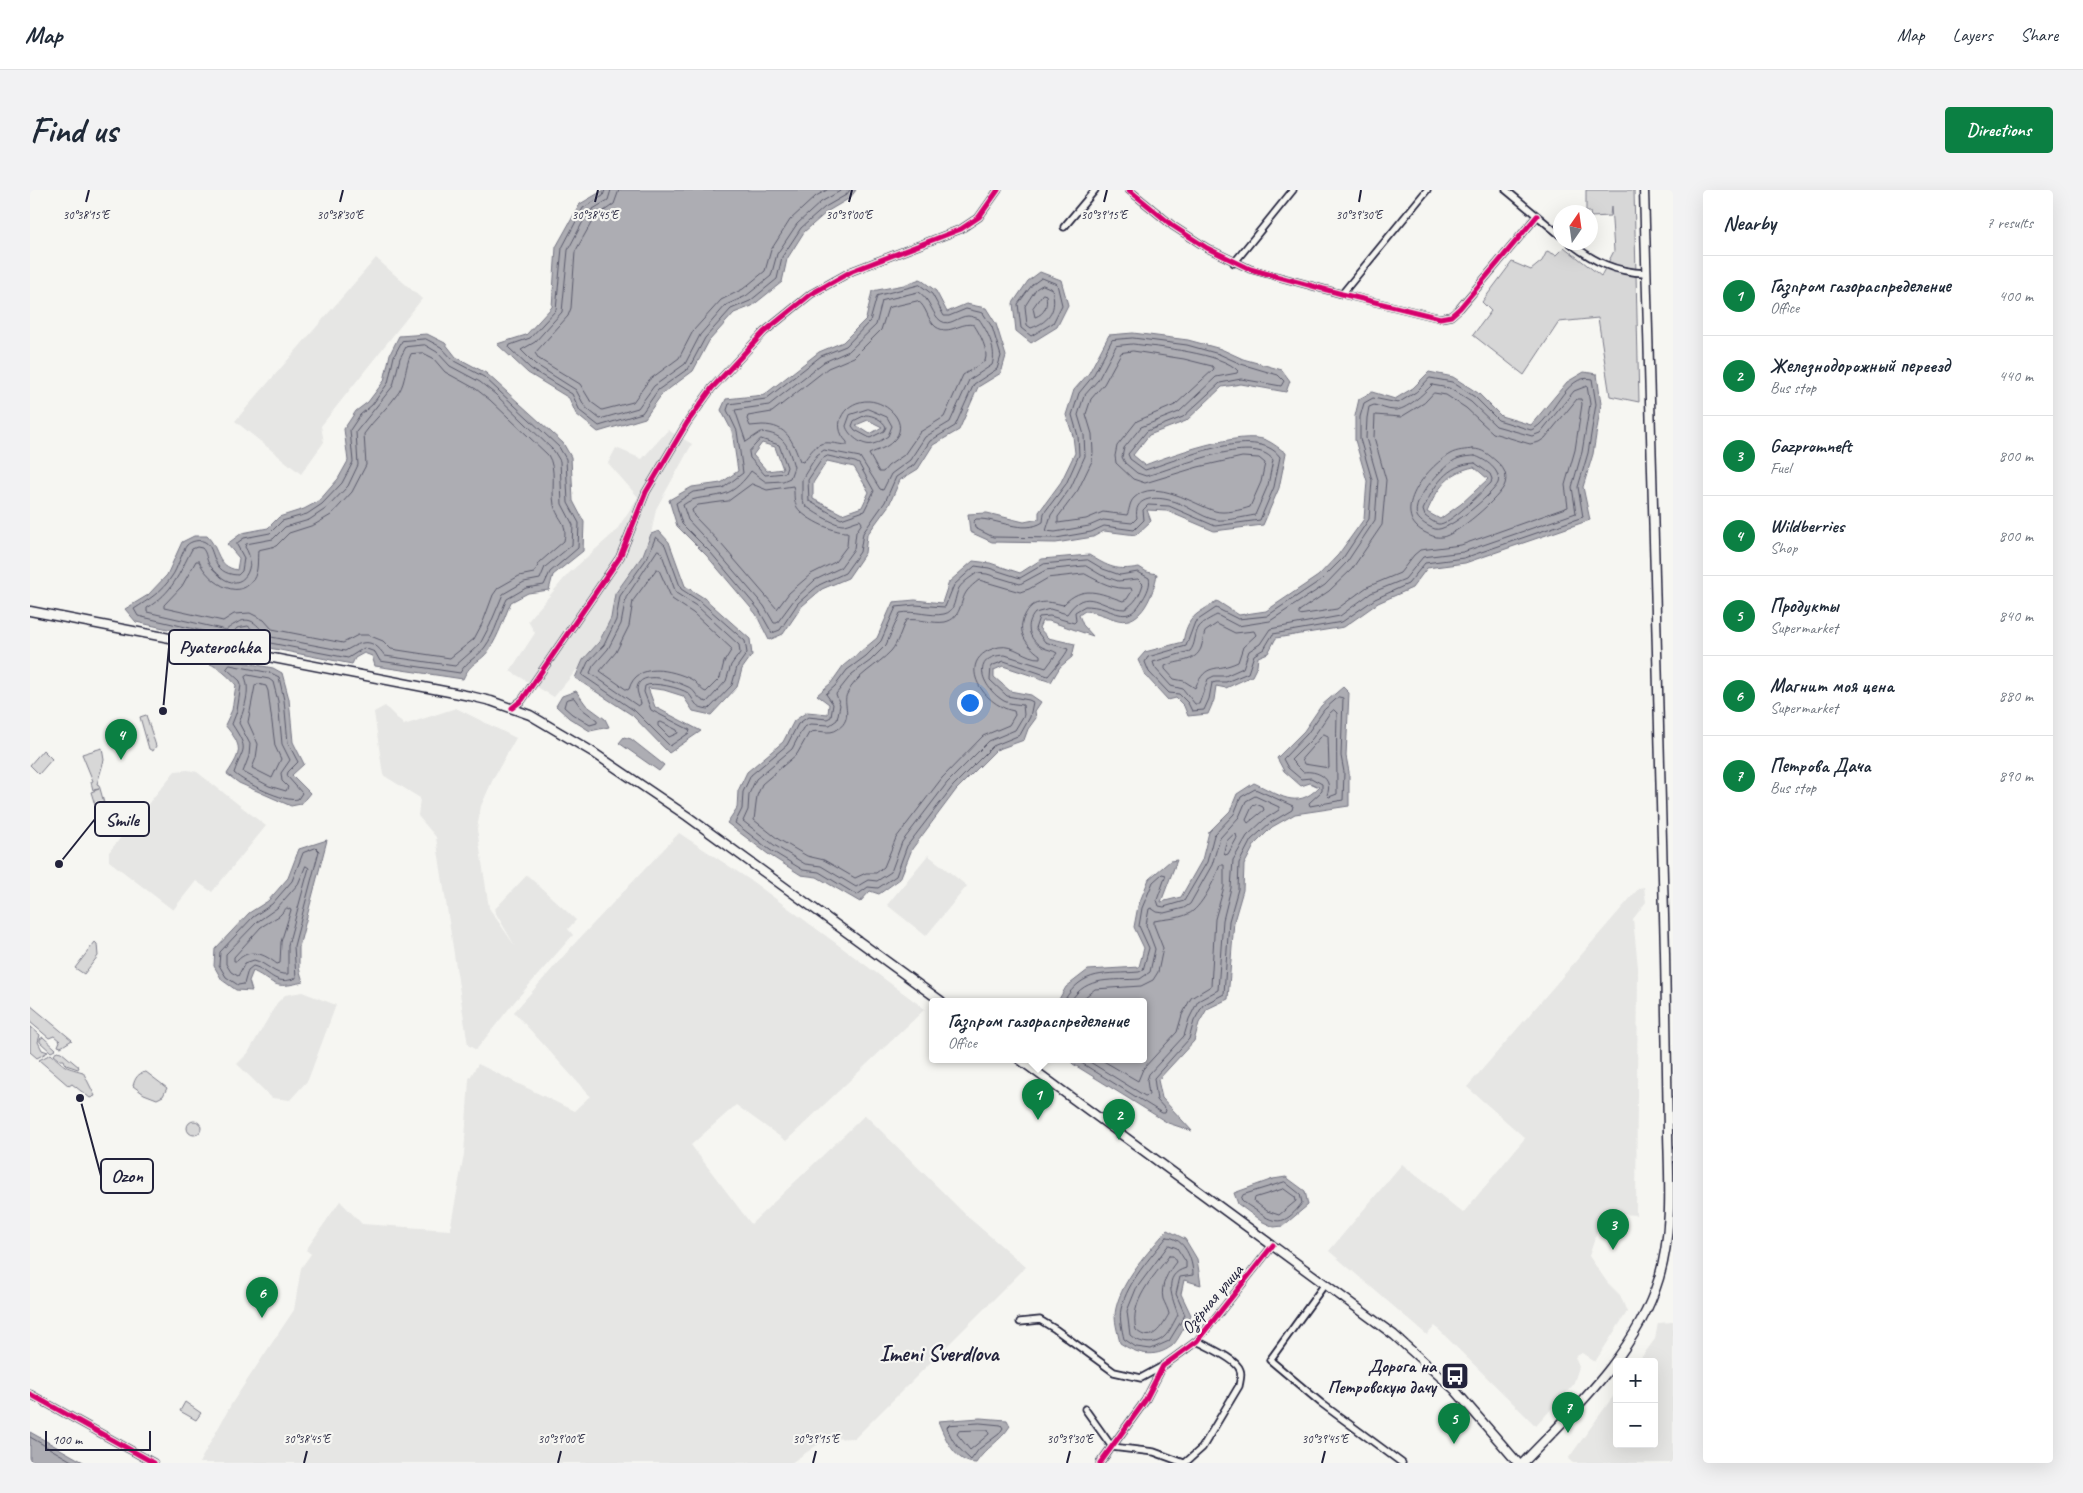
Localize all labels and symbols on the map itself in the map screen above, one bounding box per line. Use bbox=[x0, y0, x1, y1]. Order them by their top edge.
north arrow bbox=[1553, 205, 1598, 250]
text: 30°38'15"E bbox=[63, 207, 111, 223]
text: 30°38'30"E bbox=[317, 207, 365, 223]
text: 30°38'45"E bbox=[572, 207, 620, 223]
text: 30°39'00"E bbox=[826, 207, 874, 223]
text: 30°39'15"E bbox=[1081, 207, 1129, 223]
text: 30°39'30"E bbox=[1336, 207, 1384, 223]
callout: Pyaterochka bbox=[169, 630, 270, 664]
text: Pyaterochka bbox=[179, 635, 262, 659]
your location bbox=[957, 690, 983, 716]
pin: 4 bbox=[105, 719, 137, 760]
callout: Smile bbox=[95, 802, 149, 836]
text: Smile bbox=[105, 808, 140, 832]
pin: 1 bbox=[1022, 1079, 1054, 1120]
pin: 2 bbox=[1103, 1099, 1135, 1140]
callout: Ozon bbox=[101, 1159, 153, 1193]
text: Ozon bbox=[111, 1164, 143, 1188]
pin: 3 bbox=[1597, 1209, 1629, 1250]
street label: Озёрная улица bbox=[1176, 1258, 1250, 1339]
pin: 6 bbox=[246, 1277, 278, 1318]
district label: Imeni Sverdlova bbox=[879, 1340, 1001, 1368]
place label: Дорога на Петровскую дачу bbox=[1327, 1355, 1438, 1398]
bus stop icon: Дорога на Петровскую дачу bbox=[1440, 1361, 1470, 1391]
pin: 7 bbox=[1552, 1392, 1584, 1433]
pin: 5 bbox=[1438, 1403, 1470, 1444]
scale bar bbox=[45, 1428, 151, 1451]
text: 30°38'45"E bbox=[284, 1431, 332, 1447]
text: 30°39'00"E bbox=[538, 1431, 586, 1447]
text: 30°39'15"E bbox=[793, 1431, 841, 1447]
text: 30°39'30"E bbox=[1047, 1431, 1095, 1447]
text: 30°39'45"E bbox=[1302, 1431, 1350, 1447]

